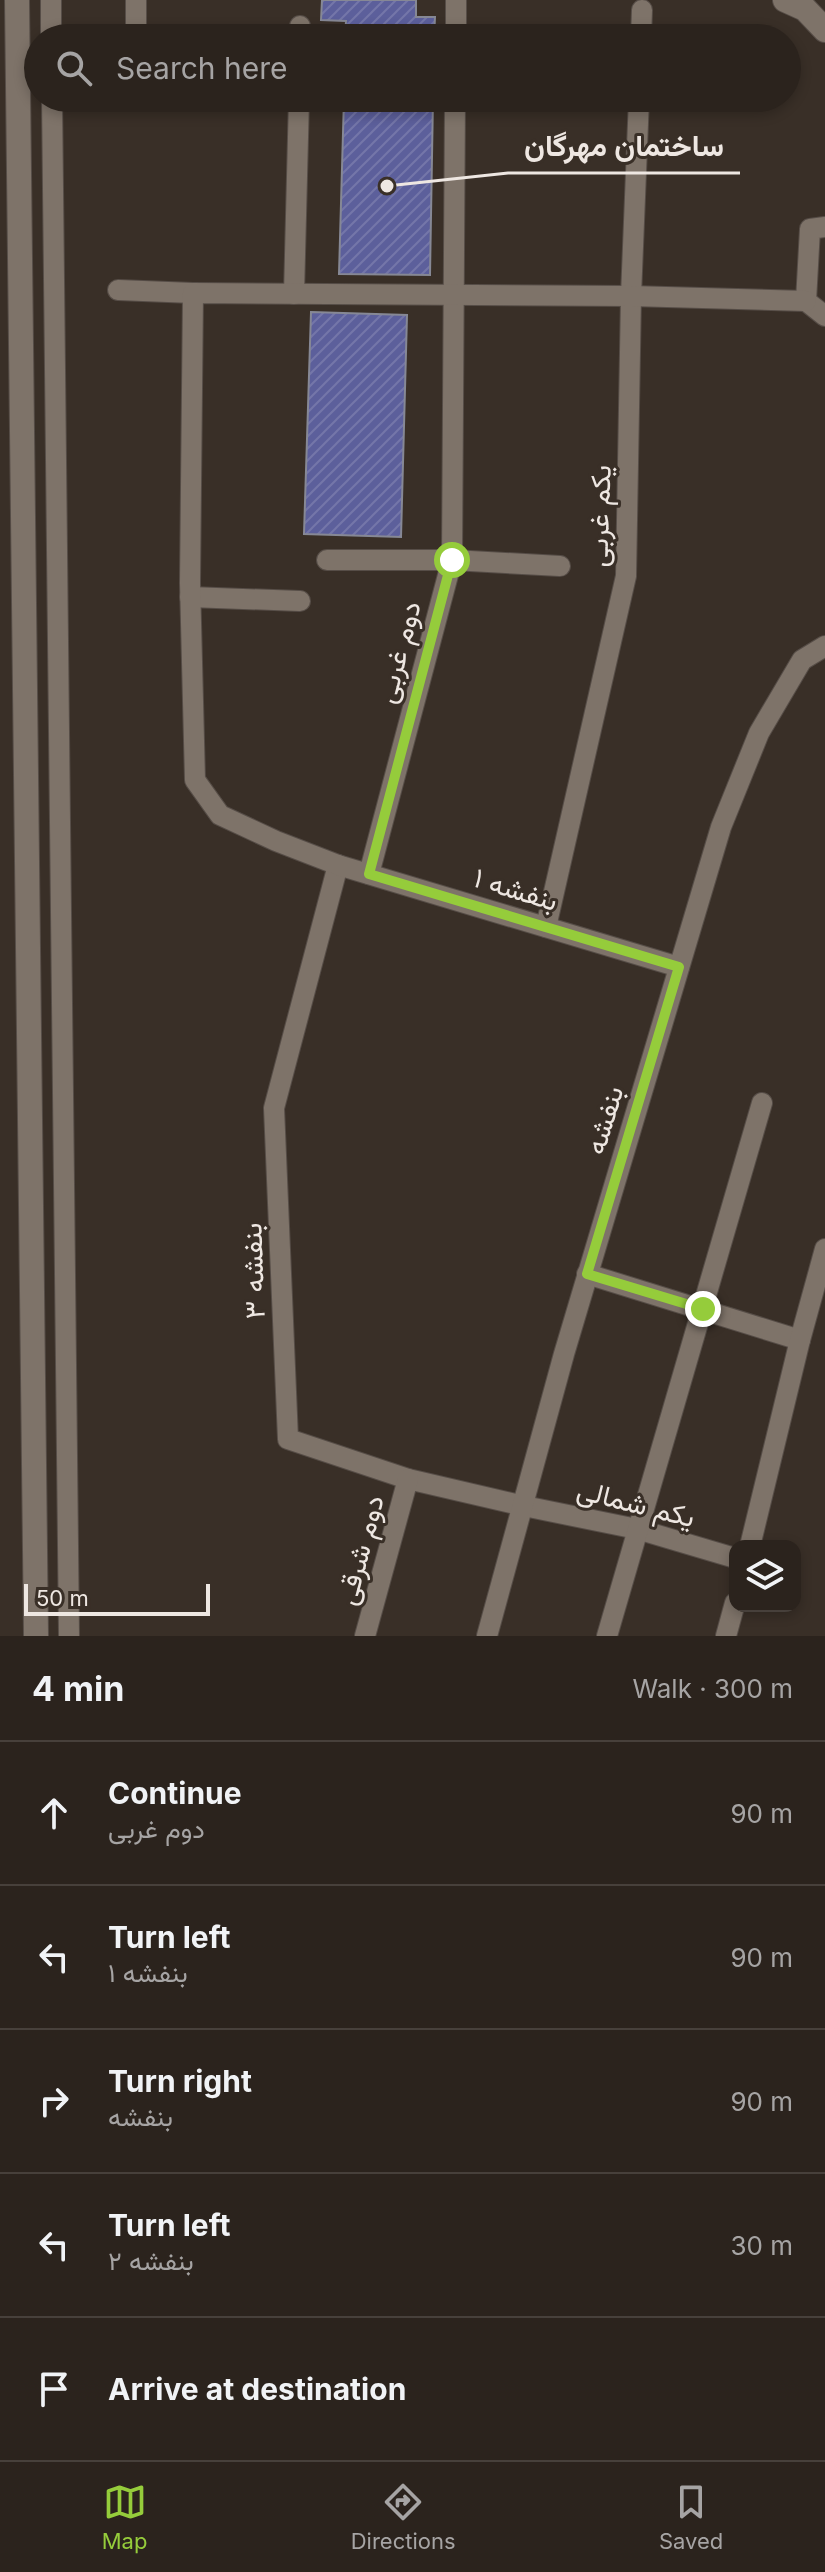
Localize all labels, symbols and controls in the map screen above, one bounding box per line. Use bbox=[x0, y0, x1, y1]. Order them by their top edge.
search box bbox=[24, 24, 801, 112]
icon: search bbox=[52, 46, 96, 90]
text: Search here bbox=[116, 50, 288, 86]
callout: ساختمان مهرگان bbox=[508, 119, 740, 173]
text: ساختمان مهرگان bbox=[524, 127, 724, 164]
street label: یکم غربی bbox=[580, 464, 620, 568]
route start bbox=[434, 542, 470, 578]
street label: دوم غربی bbox=[368, 597, 430, 707]
street label: بنفشه ۱ bbox=[470, 860, 562, 918]
street label: بنفشه bbox=[578, 1082, 630, 1158]
street label: بنفشه ۳ bbox=[234, 1222, 272, 1320]
route end bbox=[685, 1291, 721, 1327]
street label: یکم شمالی bbox=[573, 1472, 698, 1536]
street label: دوم شرقی bbox=[329, 1491, 393, 1609]
map controls bbox=[729, 1540, 801, 1612]
button: layers bbox=[729, 1540, 801, 1612]
scale bar bbox=[24, 1580, 210, 1616]
text: 50 m bbox=[36, 1585, 89, 1611]
text: 4 min bbox=[32, 1668, 124, 1709]
text: Walk · 300 m bbox=[632, 1673, 793, 1704]
text: Continue bbox=[108, 1775, 242, 1811]
icon: ahead bbox=[32, 1791, 76, 1835]
text: 90 m bbox=[730, 1798, 793, 1829]
text: دوم غربی bbox=[108, 1813, 205, 1844]
text: Turn left bbox=[108, 1919, 230, 1955]
icon: left bbox=[32, 1935, 76, 1979]
text: 90 m bbox=[730, 1942, 793, 1973]
text: بنفشه ۱ bbox=[108, 1957, 188, 1988]
text: Turn right bbox=[108, 2063, 252, 2099]
icon: right bbox=[32, 2079, 76, 2123]
text: 90 m bbox=[730, 2086, 793, 2117]
text: بنفشه bbox=[108, 2101, 173, 2132]
text: Turn left bbox=[108, 2207, 230, 2243]
icon: left bbox=[32, 2223, 76, 2267]
text: 30 m bbox=[730, 2230, 793, 2261]
text: بنفشه ۲ bbox=[108, 2245, 194, 2276]
icon: arrive bbox=[32, 2367, 76, 2411]
text: Arrive at destination bbox=[108, 2371, 406, 2407]
tab: Map bbox=[102, 2480, 147, 2554]
tab: Directions bbox=[351, 2480, 456, 2554]
tab: Saved bbox=[659, 2480, 723, 2554]

